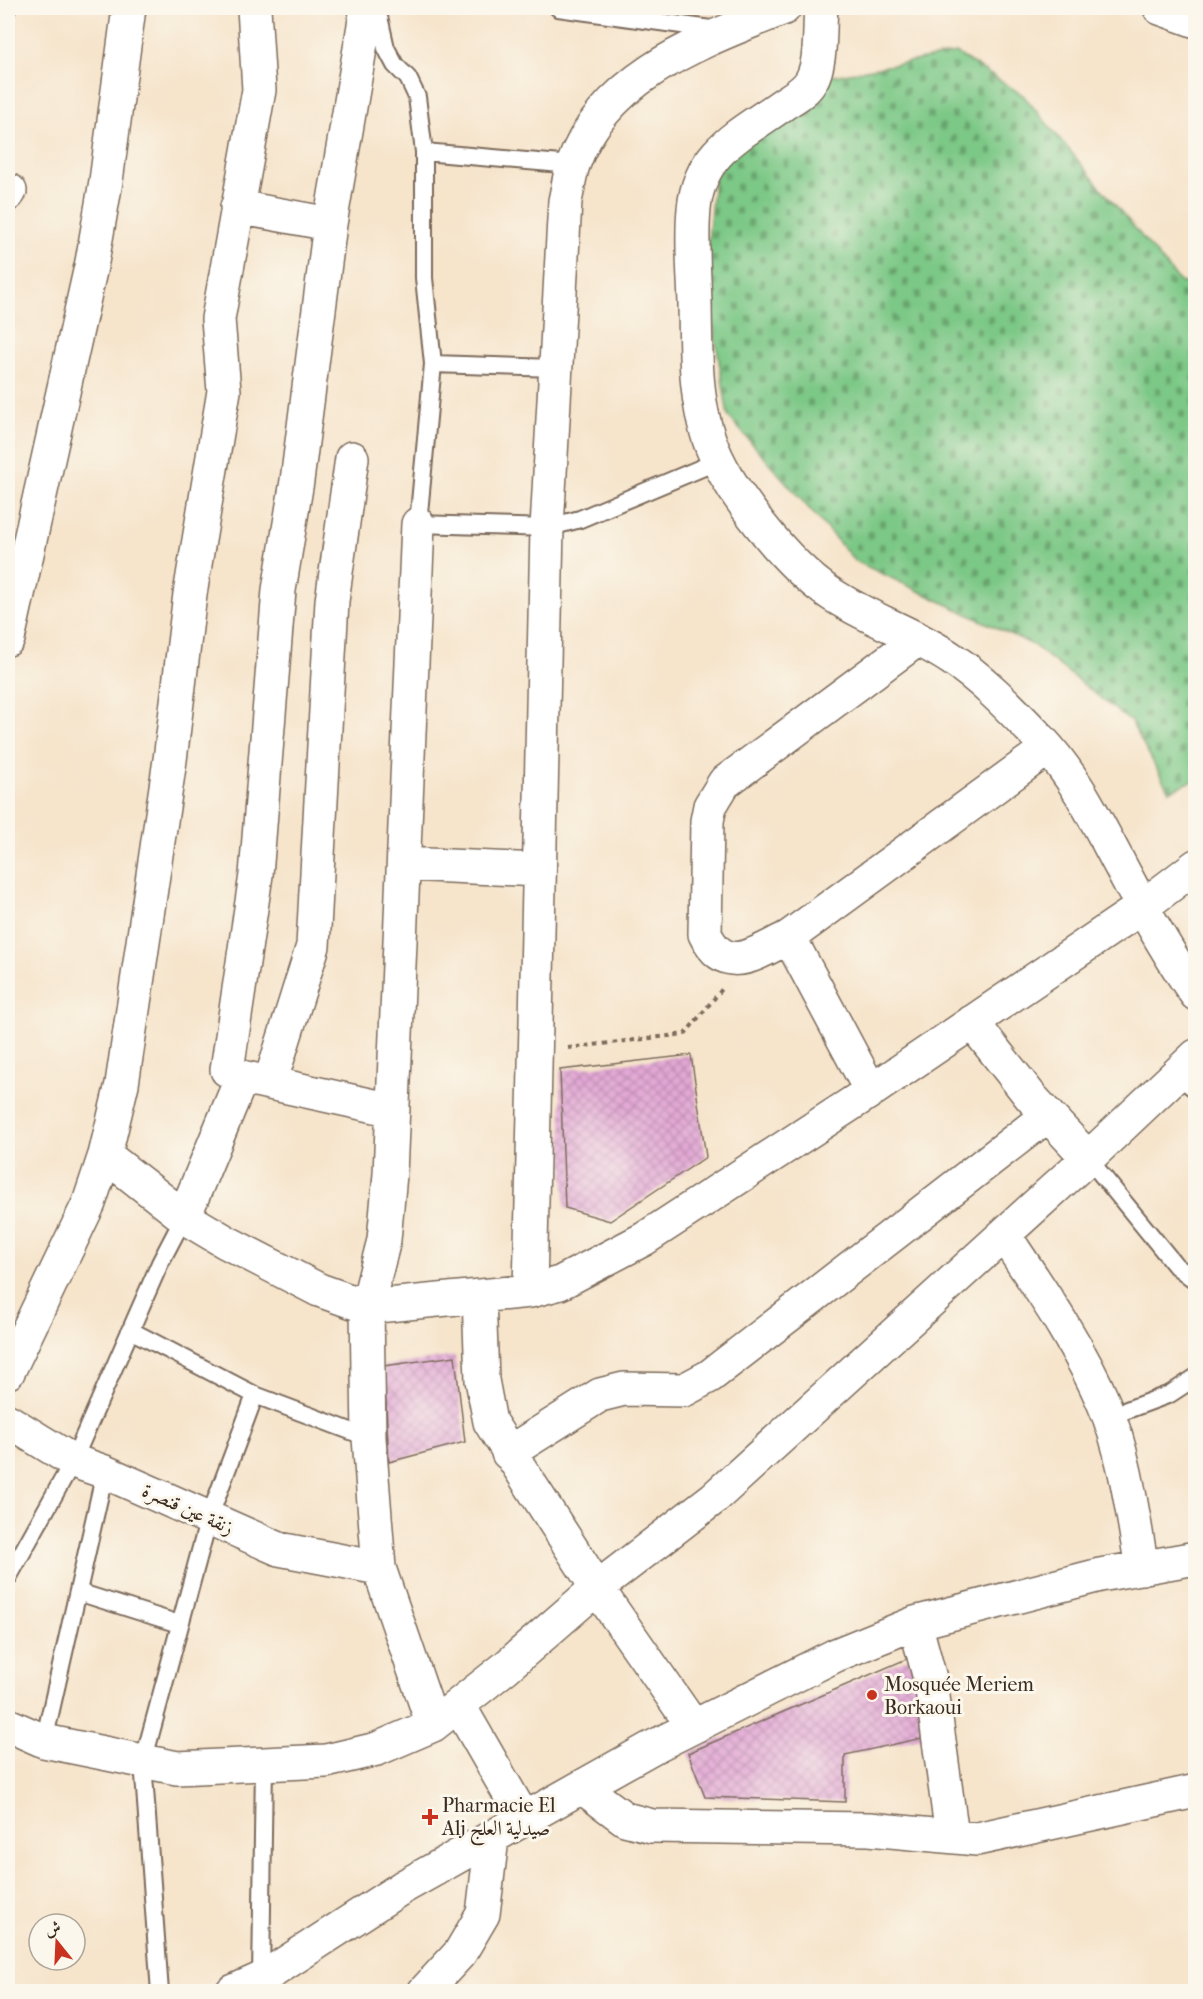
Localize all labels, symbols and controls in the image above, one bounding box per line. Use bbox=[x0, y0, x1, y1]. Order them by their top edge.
street label: زنقة عين قنصرة bbox=[138, 1479, 237, 1541]
place label: Mosquée Meriem Borkaoui bbox=[884, 1673, 1034, 1719]
marker: Mosquée Meriem Borkaoui bbox=[865, 1688, 879, 1702]
place label: Pharmacie El Alj صيدلية العلج bbox=[441, 1794, 556, 1846]
marker: Pharmacie El Alj صيدلية العلج bbox=[423, 1810, 437, 1824]
north arrow bbox=[27, 1912, 87, 1972]
text: ش bbox=[42, 1917, 63, 1940]

